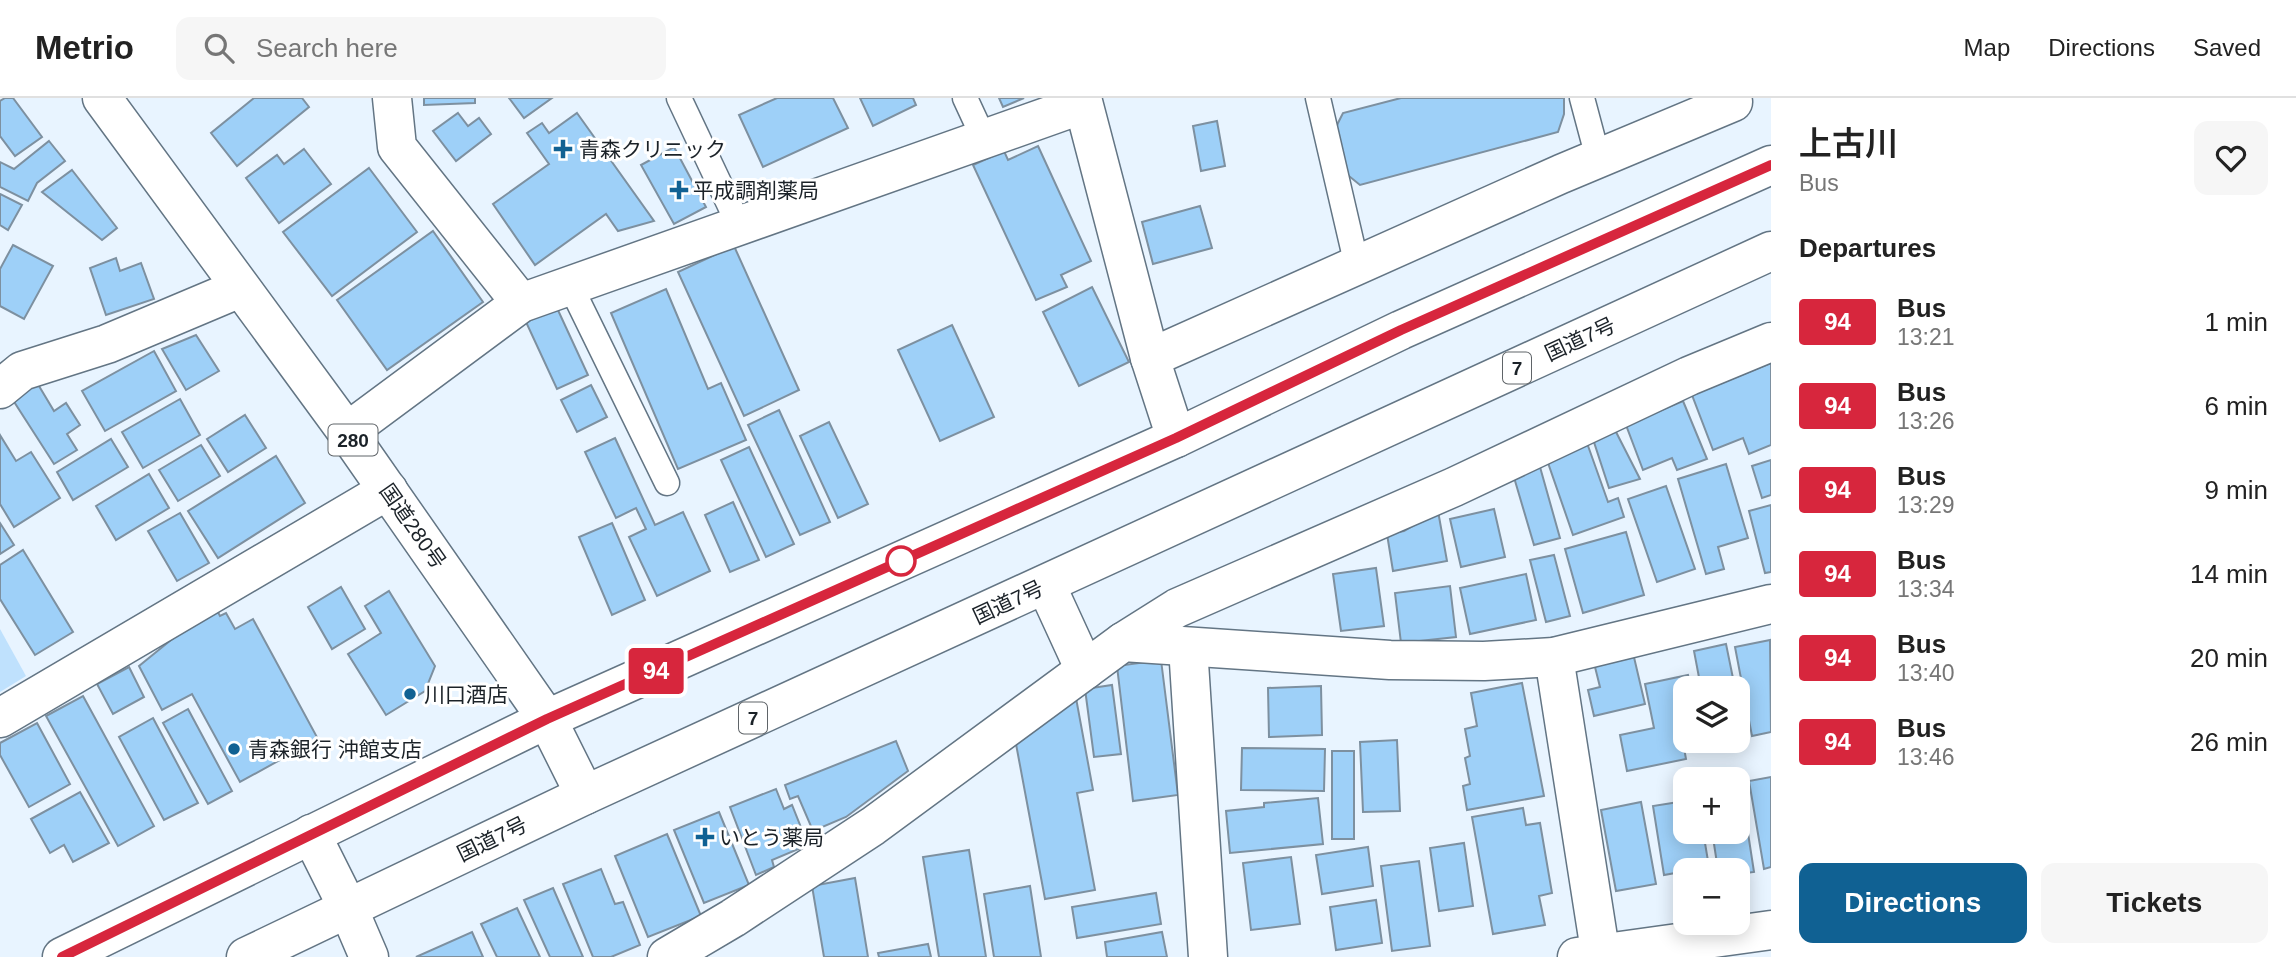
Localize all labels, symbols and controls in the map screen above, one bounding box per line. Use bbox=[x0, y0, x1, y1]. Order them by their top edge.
search box bbox=[176, 17, 666, 80]
text: Metrio bbox=[35, 29, 134, 66]
icon: search bbox=[200, 29, 238, 67]
text: Search here bbox=[256, 33, 398, 63]
text: Map bbox=[1964, 34, 2010, 61]
text: Directions bbox=[2048, 34, 2155, 61]
text: Saved bbox=[2193, 34, 2261, 61]
button: heart bbox=[2194, 121, 2268, 195]
text: 上古川 bbox=[1799, 125, 1898, 162]
place label: 青森クリニック bbox=[579, 138, 726, 161]
marker: 青森クリニック bbox=[553, 139, 573, 159]
text: Bus bbox=[1799, 170, 1839, 196]
place label: 平成調剤薬局 bbox=[693, 179, 819, 202]
marker: 平成調剤薬局 bbox=[671, 182, 687, 198]
text: Departures bbox=[1799, 233, 1936, 263]
text: Bus bbox=[1897, 293, 1946, 323]
text: 1 min bbox=[2204, 307, 2268, 337]
text: 94 bbox=[1824, 308, 1851, 335]
street label: 国道7号 bbox=[1541, 313, 1619, 365]
text: 13:21 bbox=[1897, 324, 1955, 350]
road number: 7 bbox=[1503, 352, 1531, 384]
text: Bus bbox=[1897, 377, 1946, 407]
text: 6 min bbox=[2204, 391, 2268, 421]
text: 94 bbox=[1824, 392, 1851, 419]
text: 13:26 bbox=[1897, 408, 1955, 434]
road number: 280 bbox=[328, 424, 378, 456]
text: Bus bbox=[1897, 461, 1946, 491]
text: 9 min bbox=[2204, 475, 2268, 505]
text: 94 bbox=[1824, 476, 1851, 503]
street label: 国道280号 bbox=[375, 479, 451, 573]
text: 13:29 bbox=[1897, 492, 1955, 518]
text: Bus bbox=[1897, 545, 1946, 575]
unlabelled marker bbox=[886, 546, 916, 576]
text: 14 min bbox=[2190, 559, 2268, 589]
text: 94 bbox=[1824, 560, 1851, 587]
street label: 国道7号 bbox=[969, 576, 1047, 628]
text: 13:34 bbox=[1897, 576, 1955, 602]
text: Bus bbox=[1897, 629, 1946, 659]
text: 20 min bbox=[2190, 643, 2268, 673]
text: 94 bbox=[1824, 644, 1851, 671]
line badge: 94 bbox=[624, 648, 688, 694]
text: 94 bbox=[643, 657, 669, 684]
text: 13:40 bbox=[1897, 660, 1955, 686]
map controls bbox=[1673, 676, 1750, 935]
button: layers bbox=[1673, 676, 1750, 753]
place label: 川口酒店 bbox=[424, 683, 508, 706]
marker: 川口酒店 bbox=[402, 686, 418, 702]
road number: 7 bbox=[739, 702, 767, 734]
text: Bus bbox=[1897, 713, 1946, 743]
text: 26 min bbox=[2190, 727, 2268, 757]
text: 94 bbox=[1824, 728, 1851, 755]
place label: 青森銀行 沖館支店 bbox=[248, 738, 422, 761]
marker: 青森銀行 沖館支店 bbox=[226, 741, 242, 757]
text: 13:46 bbox=[1897, 744, 1955, 770]
button: + bbox=[1673, 767, 1750, 844]
street label: 国道7号 bbox=[453, 812, 531, 866]
place label: いとう薬局 bbox=[719, 826, 824, 849]
marker: いとう薬局 bbox=[697, 829, 713, 845]
button: − bbox=[1673, 858, 1750, 935]
button: Directions bbox=[1799, 863, 2027, 943]
button: Tickets bbox=[2041, 863, 2268, 943]

